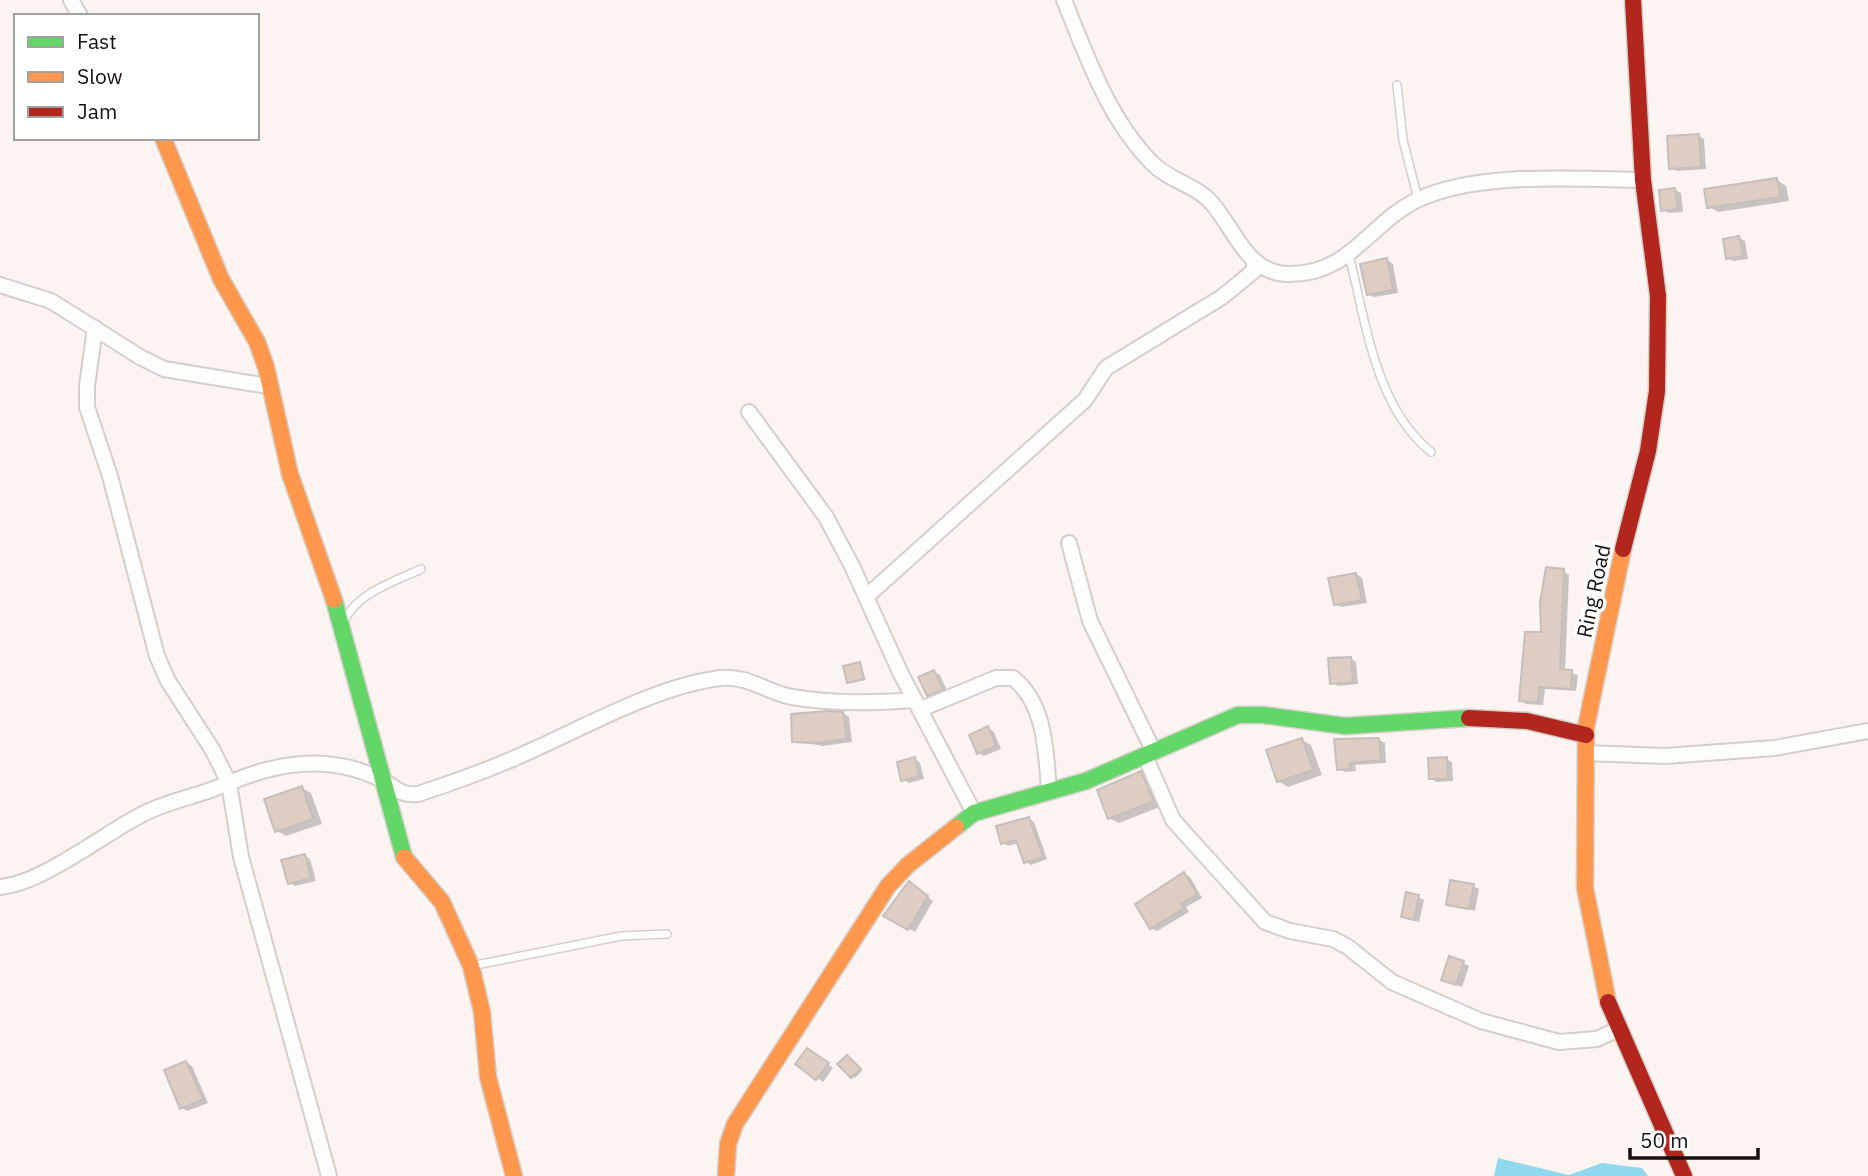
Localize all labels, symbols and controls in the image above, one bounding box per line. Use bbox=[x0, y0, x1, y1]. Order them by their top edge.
legend bbox=[14, 14, 259, 140]
text: Fast bbox=[77, 27, 117, 55]
text: Slow bbox=[77, 62, 123, 90]
text: Jam bbox=[77, 97, 117, 125]
street label: Ring Road bbox=[1569, 542, 1617, 640]
scale bar bbox=[1630, 1116, 1758, 1160]
text: 50 m bbox=[1640, 1126, 1689, 1154]

